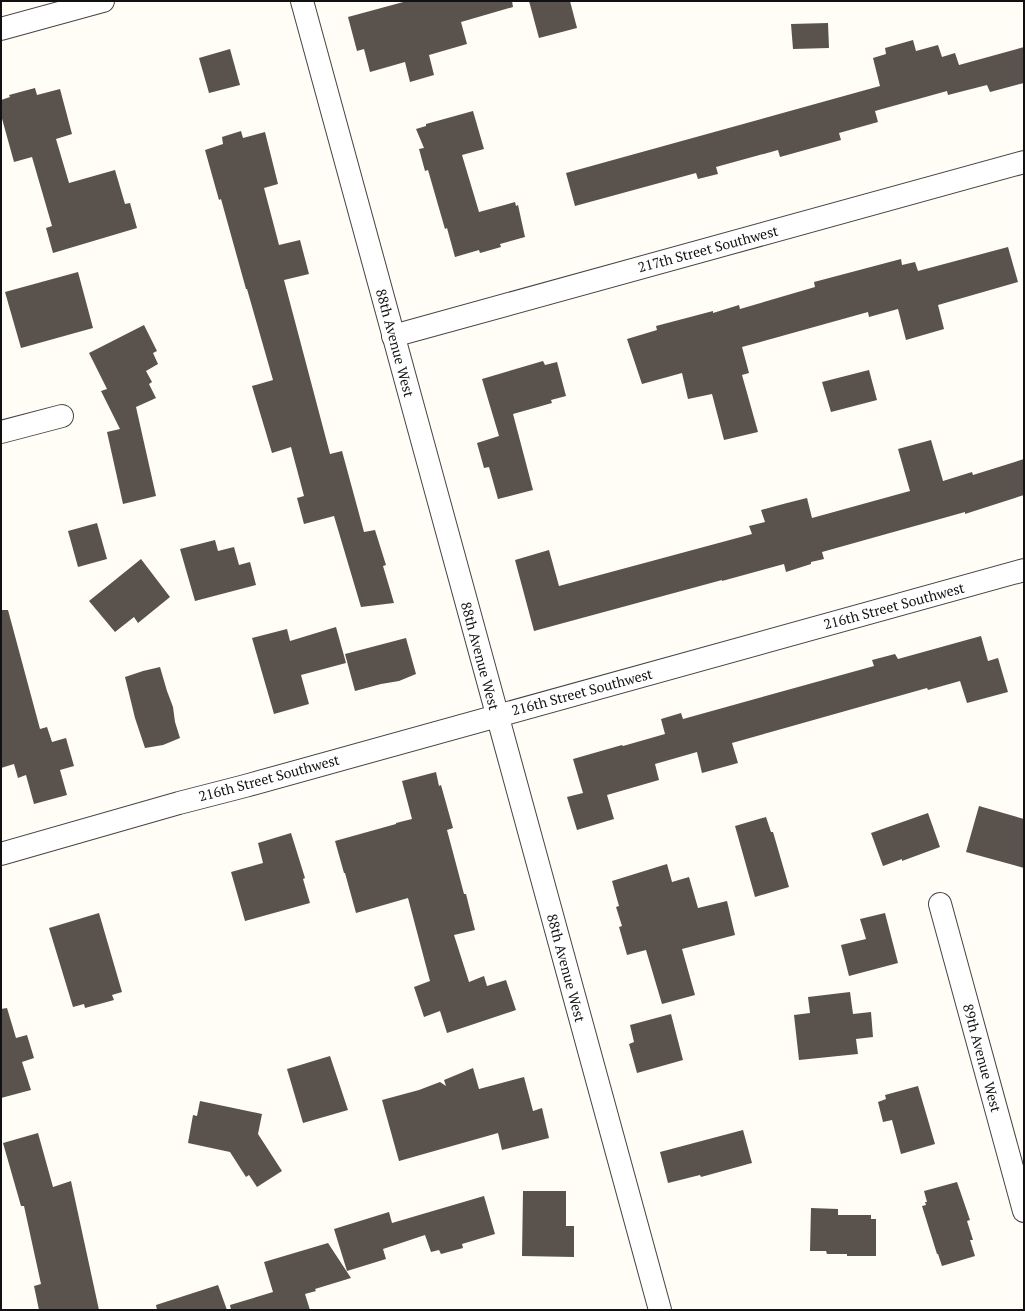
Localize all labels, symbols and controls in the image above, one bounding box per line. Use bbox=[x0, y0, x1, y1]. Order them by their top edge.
street label: 217th Street Southwest bbox=[636, 220, 781, 276]
street label: 88th Avenue West bbox=[372, 287, 419, 400]
street label: 216th Street Southwest bbox=[821, 577, 967, 633]
street label: 88th Avenue West bbox=[457, 600, 504, 713]
street label: 216th Street Southwest bbox=[509, 663, 655, 719]
street label: 216th Street Southwest bbox=[196, 749, 342, 805]
street label: 88th Avenue West bbox=[543, 912, 590, 1025]
street label: 89th Avenue West bbox=[959, 1002, 1006, 1115]

